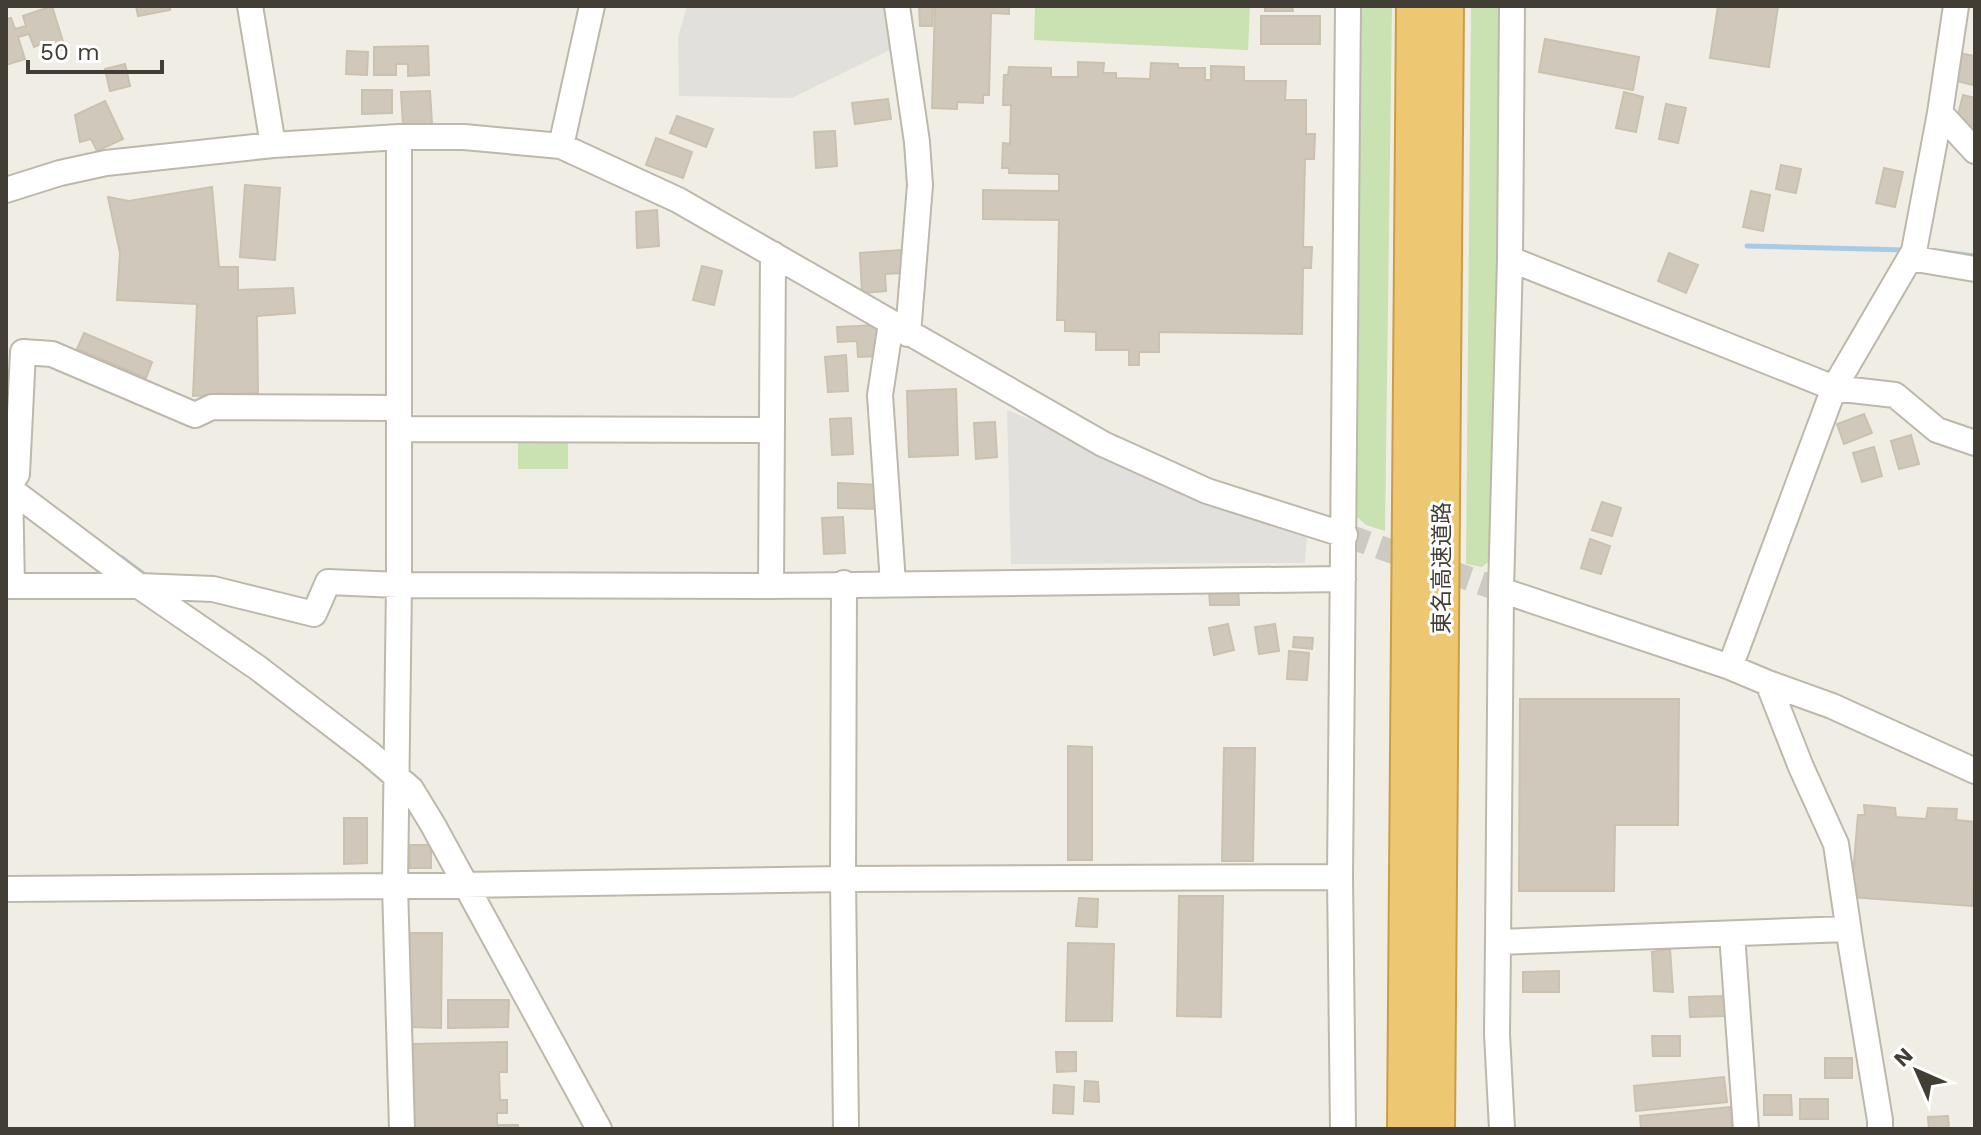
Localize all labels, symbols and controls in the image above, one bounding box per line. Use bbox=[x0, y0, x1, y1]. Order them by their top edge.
scale bar bbox=[28, 24, 162, 74]
text: 50 m bbox=[40, 38, 100, 66]
street label: 東名高速道路 bbox=[1429, 502, 1454, 634]
north arrow bbox=[1877, 1031, 1957, 1111]
text: N bbox=[1889, 1043, 1918, 1072]

